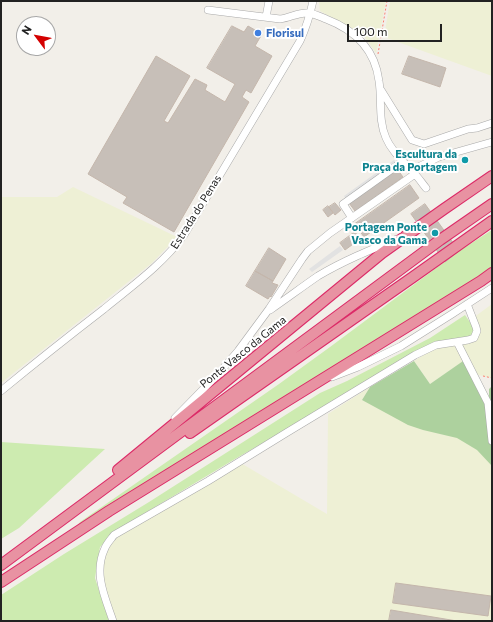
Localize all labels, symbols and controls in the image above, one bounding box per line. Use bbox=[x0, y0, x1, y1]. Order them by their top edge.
north arrow bbox=[16, 16, 56, 56]
scale bar bbox=[349, 16, 444, 42]
text: N bbox=[19, 23, 34, 37]
text: 100 m bbox=[354, 24, 388, 38]
place label: Florisul bbox=[266, 26, 304, 40]
marker: Florisul bbox=[253, 28, 263, 38]
place label: Escultura da Praça da Portagem bbox=[362, 147, 457, 173]
marker: Escultura da Praça da Portagem bbox=[460, 155, 470, 165]
street label: Estrada do Penas bbox=[168, 173, 224, 251]
place label: Portagem Ponte Vasco da Gama bbox=[345, 220, 427, 246]
marker: Portagem Ponte Vasco da Gama bbox=[430, 228, 440, 238]
street label: Ponte Vasco da Gama bbox=[197, 313, 289, 391]

